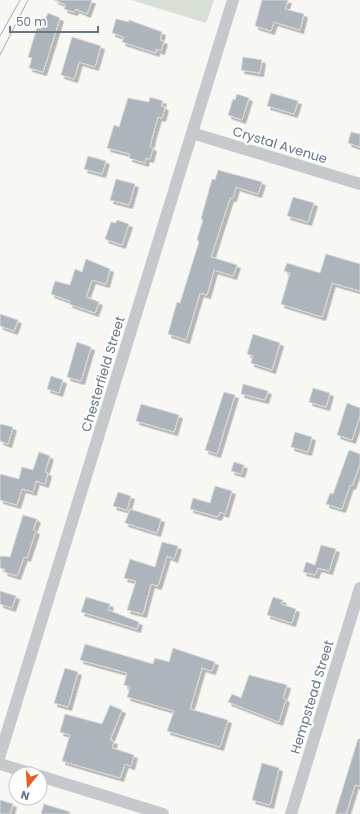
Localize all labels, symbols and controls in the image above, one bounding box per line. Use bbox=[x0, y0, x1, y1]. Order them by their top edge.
scale bar bbox=[10, 8, 98, 34]
text: 50 m bbox=[16, 13, 47, 30]
street label: Crystal Avenue bbox=[230, 122, 330, 168]
street label: Chesterfield Street bbox=[76, 314, 130, 434]
street label: Hempstead Street bbox=[286, 638, 338, 756]
north arrow bbox=[8, 766, 48, 806]
text: N bbox=[19, 787, 31, 804]

